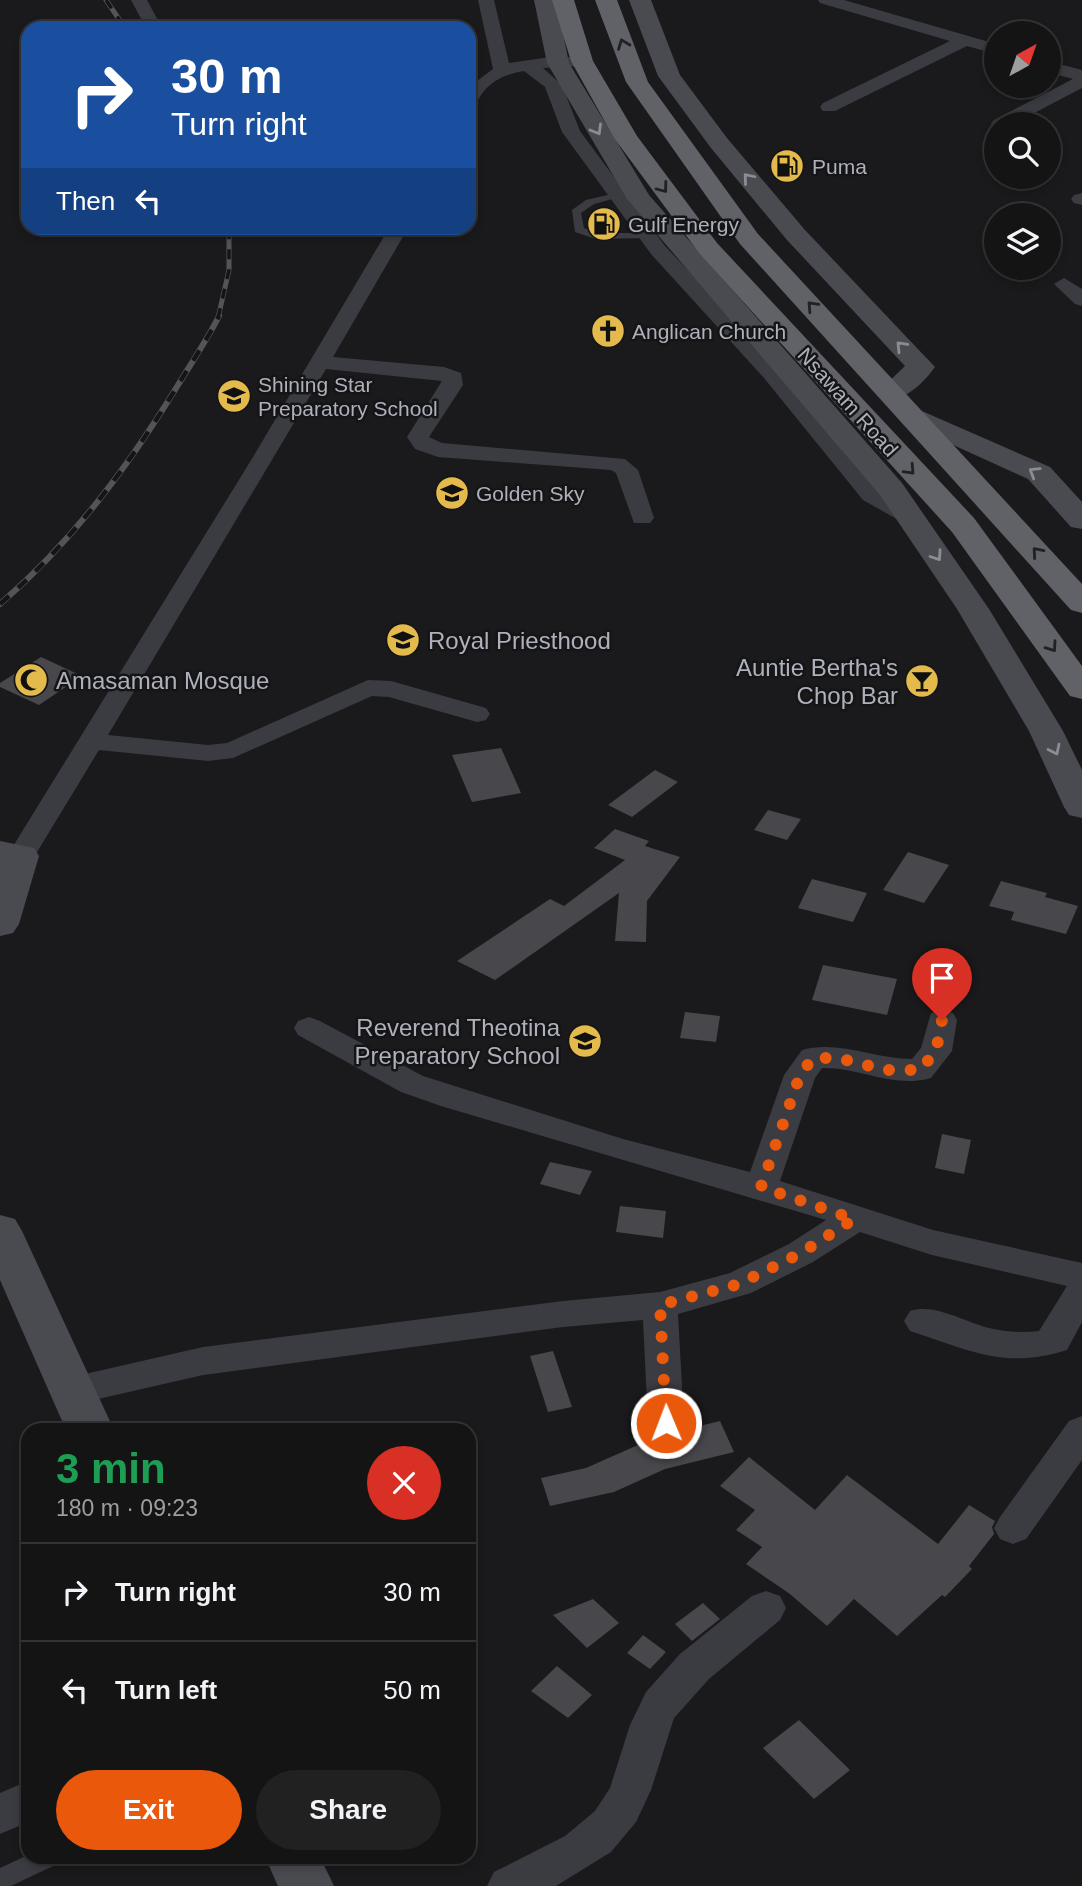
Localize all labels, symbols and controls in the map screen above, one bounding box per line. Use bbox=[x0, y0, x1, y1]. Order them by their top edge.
north arrow bbox=[984, 21, 1060, 98]
map controls bbox=[984, 21, 1061, 280]
one-way arrow bbox=[617, 38, 631, 50]
icon: right bbox=[56, 49, 147, 140]
text: 30 m bbox=[171, 49, 283, 103]
text: Turn right bbox=[171, 106, 307, 142]
button: search bbox=[984, 112, 1061, 189]
one-way arrow bbox=[589, 122, 602, 135]
fuel station icon: Puma bbox=[768, 147, 806, 185]
place label: Puma bbox=[812, 155, 867, 178]
one-way arrow bbox=[744, 173, 756, 186]
one-way arrow bbox=[655, 180, 668, 193]
icon: left bbox=[129, 182, 167, 220]
text: Then bbox=[56, 186, 115, 216]
button: layers bbox=[984, 203, 1061, 280]
fuel station icon: Gulf Energy bbox=[585, 205, 623, 243]
place label: Gulf Energy bbox=[628, 213, 739, 236]
one-way arrow bbox=[807, 301, 820, 314]
church icon: Anglican Church bbox=[589, 312, 627, 350]
place label: Anglican Church bbox=[632, 320, 786, 343]
one-way arrow bbox=[897, 341, 910, 354]
street label: Nsawam Road bbox=[793, 343, 903, 461]
place label: Shining Star Preparatory School bbox=[258, 373, 438, 420]
school or university icon: Shining Star Preparatory School bbox=[215, 377, 253, 415]
one-way arrow bbox=[902, 462, 914, 475]
one-way arrow bbox=[1029, 468, 1042, 481]
school or university icon: Golden Sky bbox=[433, 474, 471, 512]
place label: Golden Sky bbox=[476, 482, 585, 505]
one-way arrow bbox=[1033, 547, 1045, 560]
one-way arrow bbox=[929, 548, 942, 561]
school or university icon: Royal Priesthood bbox=[384, 621, 422, 659]
place label: Royal Priesthood bbox=[428, 627, 611, 654]
one-way arrow bbox=[1044, 639, 1056, 652]
place label: Auntie Bertha's Chop Bar bbox=[736, 654, 898, 709]
mosque icon: Amasaman Mosque bbox=[12, 661, 50, 699]
bar icon: Auntie Bertha's Chop Bar bbox=[903, 662, 941, 700]
place label: Amasaman Mosque bbox=[56, 667, 269, 694]
one-way arrow bbox=[1046, 743, 1060, 755]
pin bbox=[912, 948, 972, 1020]
icon: arrive bbox=[923, 959, 961, 997]
place label: Reverend Theotina Preparatory School bbox=[355, 1014, 561, 1069]
school or university icon: Reverend Theotina Preparatory School bbox=[566, 1022, 604, 1060]
position arrow bbox=[629, 1386, 703, 1460]
text: 3 min bbox=[56, 1445, 166, 1492]
button: close bbox=[367, 1446, 441, 1520]
text: 180 m · 09:23 bbox=[56, 1495, 198, 1521]
icon: right bbox=[56, 1573, 94, 1611]
text: Turn right bbox=[115, 1577, 236, 1607]
text: 30 m bbox=[383, 1577, 441, 1607]
icon: left bbox=[56, 1671, 94, 1709]
text: Turn left bbox=[115, 1675, 217, 1705]
text: 50 m bbox=[383, 1675, 441, 1705]
button: Exit bbox=[56, 1770, 242, 1850]
button: Share bbox=[256, 1770, 441, 1850]

